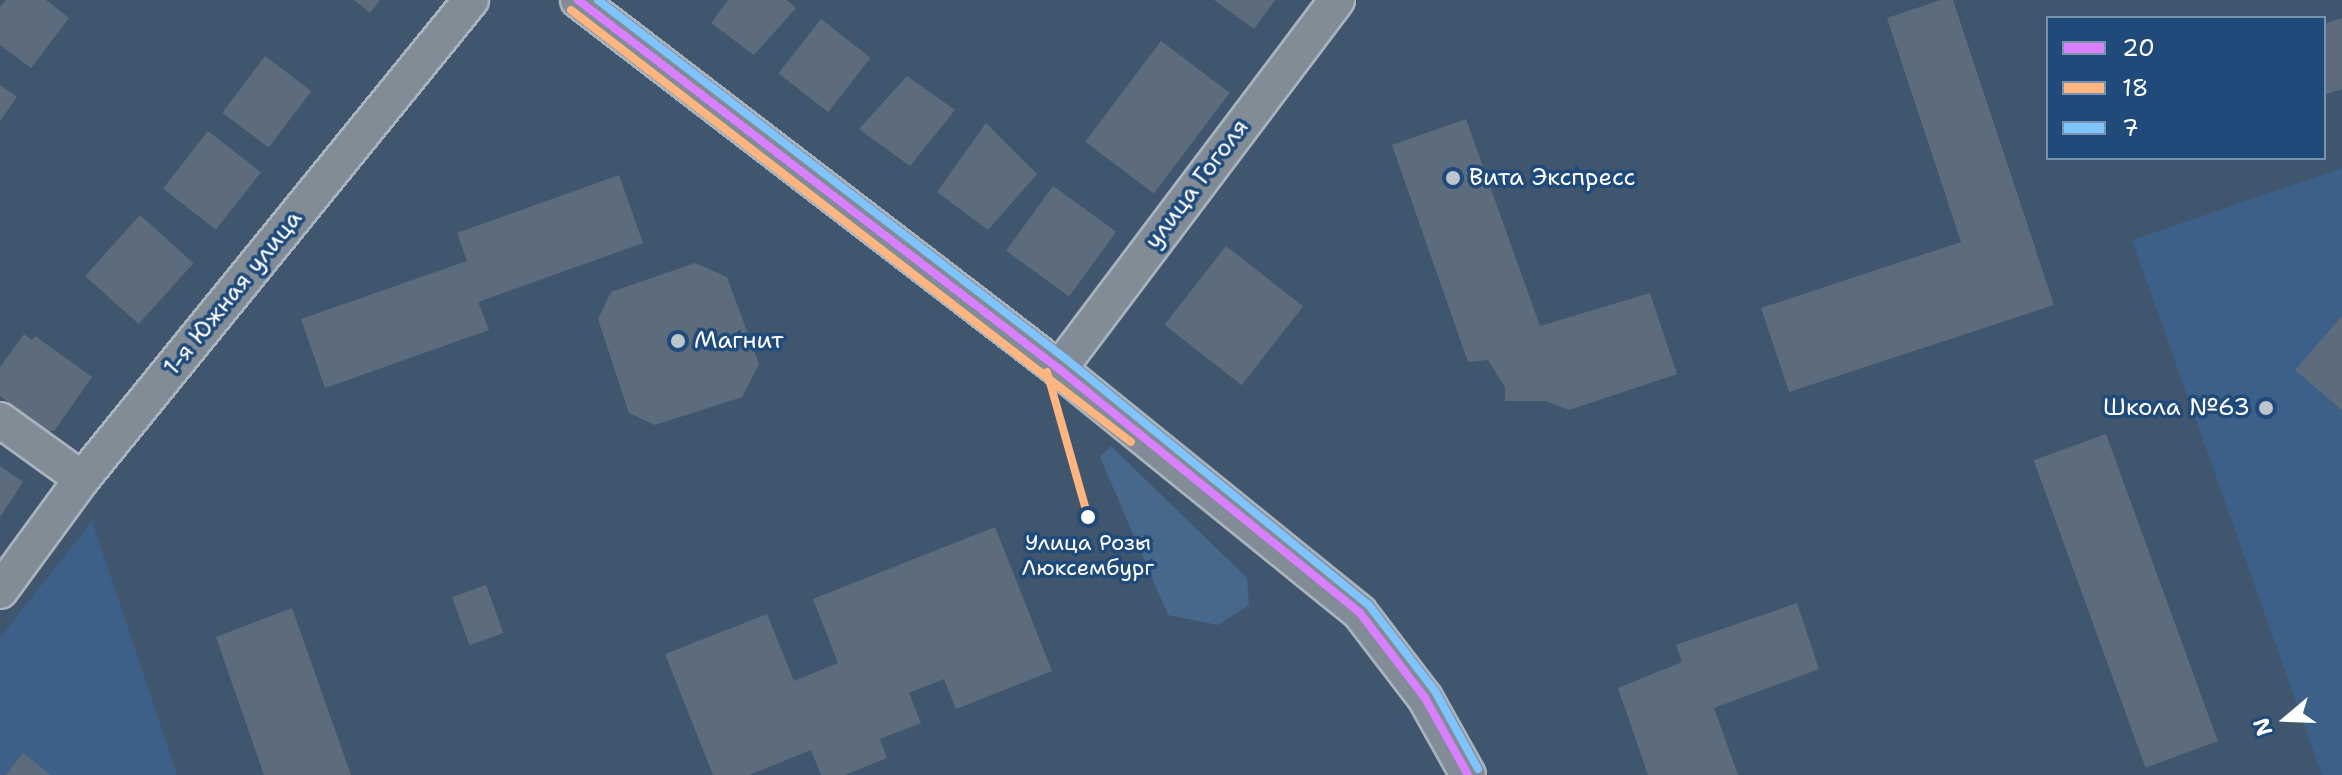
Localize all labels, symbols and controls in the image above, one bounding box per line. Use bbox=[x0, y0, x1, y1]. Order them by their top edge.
legend bbox=[2046, 16, 2326, 160]
text: 20 bbox=[2122, 32, 2155, 64]
text: 18 bbox=[2122, 72, 2148, 104]
text: 7 bbox=[2122, 112, 2139, 144]
street label: улица Гоголя bbox=[1139, 113, 1255, 255]
place label: Вита Экспресс bbox=[1469, 164, 1636, 192]
marker: Вита Экспресс bbox=[1444, 169, 1462, 187]
street label: 1-я Южная улица bbox=[158, 205, 308, 381]
place label: Магнит bbox=[694, 327, 783, 355]
marker: Магнит bbox=[669, 332, 687, 350]
place label: Школа №63 bbox=[2103, 394, 2250, 422]
marker: Школа №63 bbox=[2257, 399, 2275, 417]
marker: Улица Розы Люксембург bbox=[1080, 509, 1096, 525]
place label: Улица Розы Люксембург bbox=[1022, 529, 1154, 580]
north arrow bbox=[2246, 679, 2326, 759]
text: N bbox=[2246, 714, 2279, 740]

